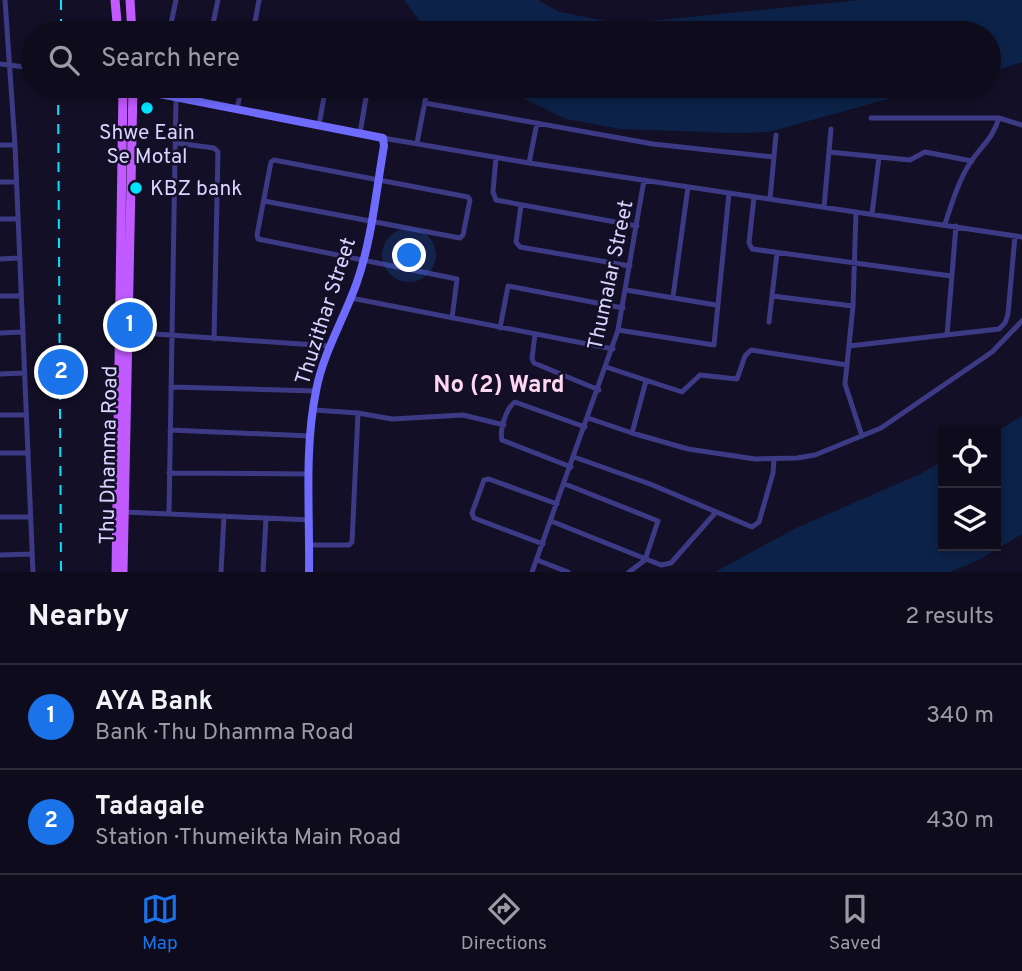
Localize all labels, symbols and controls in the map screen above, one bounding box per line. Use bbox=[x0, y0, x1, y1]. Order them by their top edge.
search box bbox=[21, 21, 1001, 98]
icon: search bbox=[45, 41, 83, 79]
text: Search here bbox=[101, 43, 240, 76]
marker: Shwe Eain Se Motal bbox=[139, 100, 155, 116]
place label: Shwe Eain Se Motal bbox=[99, 120, 195, 171]
place label: KBZ bank bbox=[150, 176, 242, 203]
marker: KBZ bank bbox=[128, 180, 144, 196]
street label: Thumalar Street bbox=[582, 198, 641, 353]
street label: Thuzithar Street bbox=[290, 234, 363, 389]
your location bbox=[392, 238, 426, 272]
pin: 1 bbox=[107, 299, 153, 351]
pin: 2 bbox=[38, 346, 84, 398]
street label: Thu Dhamma Road bbox=[94, 365, 125, 545]
district label: No (2) Ward bbox=[433, 371, 565, 401]
map controls bbox=[938, 425, 1001, 551]
button: locate bbox=[938, 425, 1001, 488]
button: layers bbox=[938, 488, 1001, 551]
text: Nearby bbox=[28, 599, 129, 636]
text: 2 results bbox=[905, 603, 994, 632]
text: AYA Bank bbox=[95, 686, 213, 719]
text: 1 bbox=[46, 702, 56, 731]
text: 340 m bbox=[926, 702, 994, 731]
text: Bank · Thu Dhamma Road bbox=[95, 719, 354, 748]
text: Tadagale bbox=[95, 791, 205, 824]
text: 2 bbox=[44, 807, 58, 836]
text: 430 m bbox=[926, 807, 994, 836]
text: Station · Thumeikta Main Road bbox=[95, 824, 401, 853]
tab: Map bbox=[141, 890, 179, 956]
tab: Directions bbox=[461, 890, 547, 956]
tab: Saved bbox=[829, 890, 881, 956]

